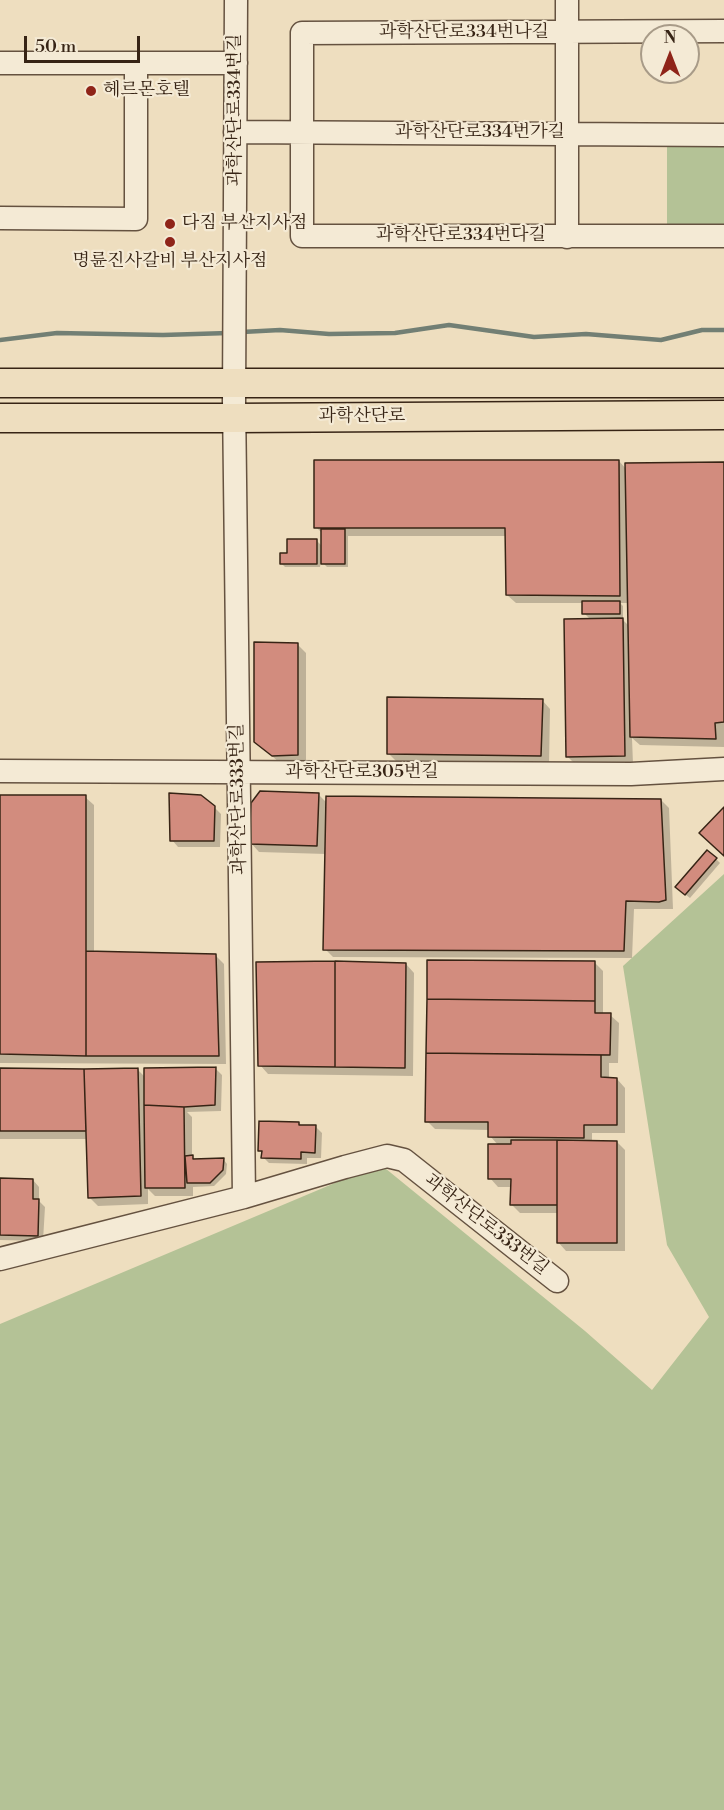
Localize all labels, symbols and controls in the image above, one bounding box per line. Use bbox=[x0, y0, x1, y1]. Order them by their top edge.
street label: 과학산단로334번나길 bbox=[379, 22, 549, 44]
scale bar bbox=[27, 24, 142, 62]
north arrow bbox=[640, 24, 700, 84]
text: N bbox=[664, 28, 676, 48]
street label: 과학산단로334번길 bbox=[225, 34, 247, 186]
text: 50 m bbox=[35, 35, 76, 58]
place label: 헤르몬호텔 bbox=[103, 80, 190, 102]
marker: 헤르몬호텔 bbox=[84, 84, 98, 98]
street label: 과학산단로334번가길 bbox=[395, 122, 565, 144]
place label: 다짐 부산지사점 bbox=[182, 213, 307, 235]
marker: 다짐 부산지사점 bbox=[163, 217, 177, 231]
street label: 과학산단로334번다길 bbox=[376, 225, 546, 247]
marker: 명륜진사갈비 부산지사점 bbox=[163, 235, 177, 249]
place label: 명륜진사갈비 부산지사점 bbox=[73, 251, 267, 273]
street label: 과학산단로 bbox=[319, 406, 405, 428]
street label: 과학산단로333번길 bbox=[227, 723, 251, 875]
street label: 과학산단로305번길 bbox=[285, 762, 439, 784]
street label: 과학산단로333번길 bbox=[420, 1170, 552, 1280]

